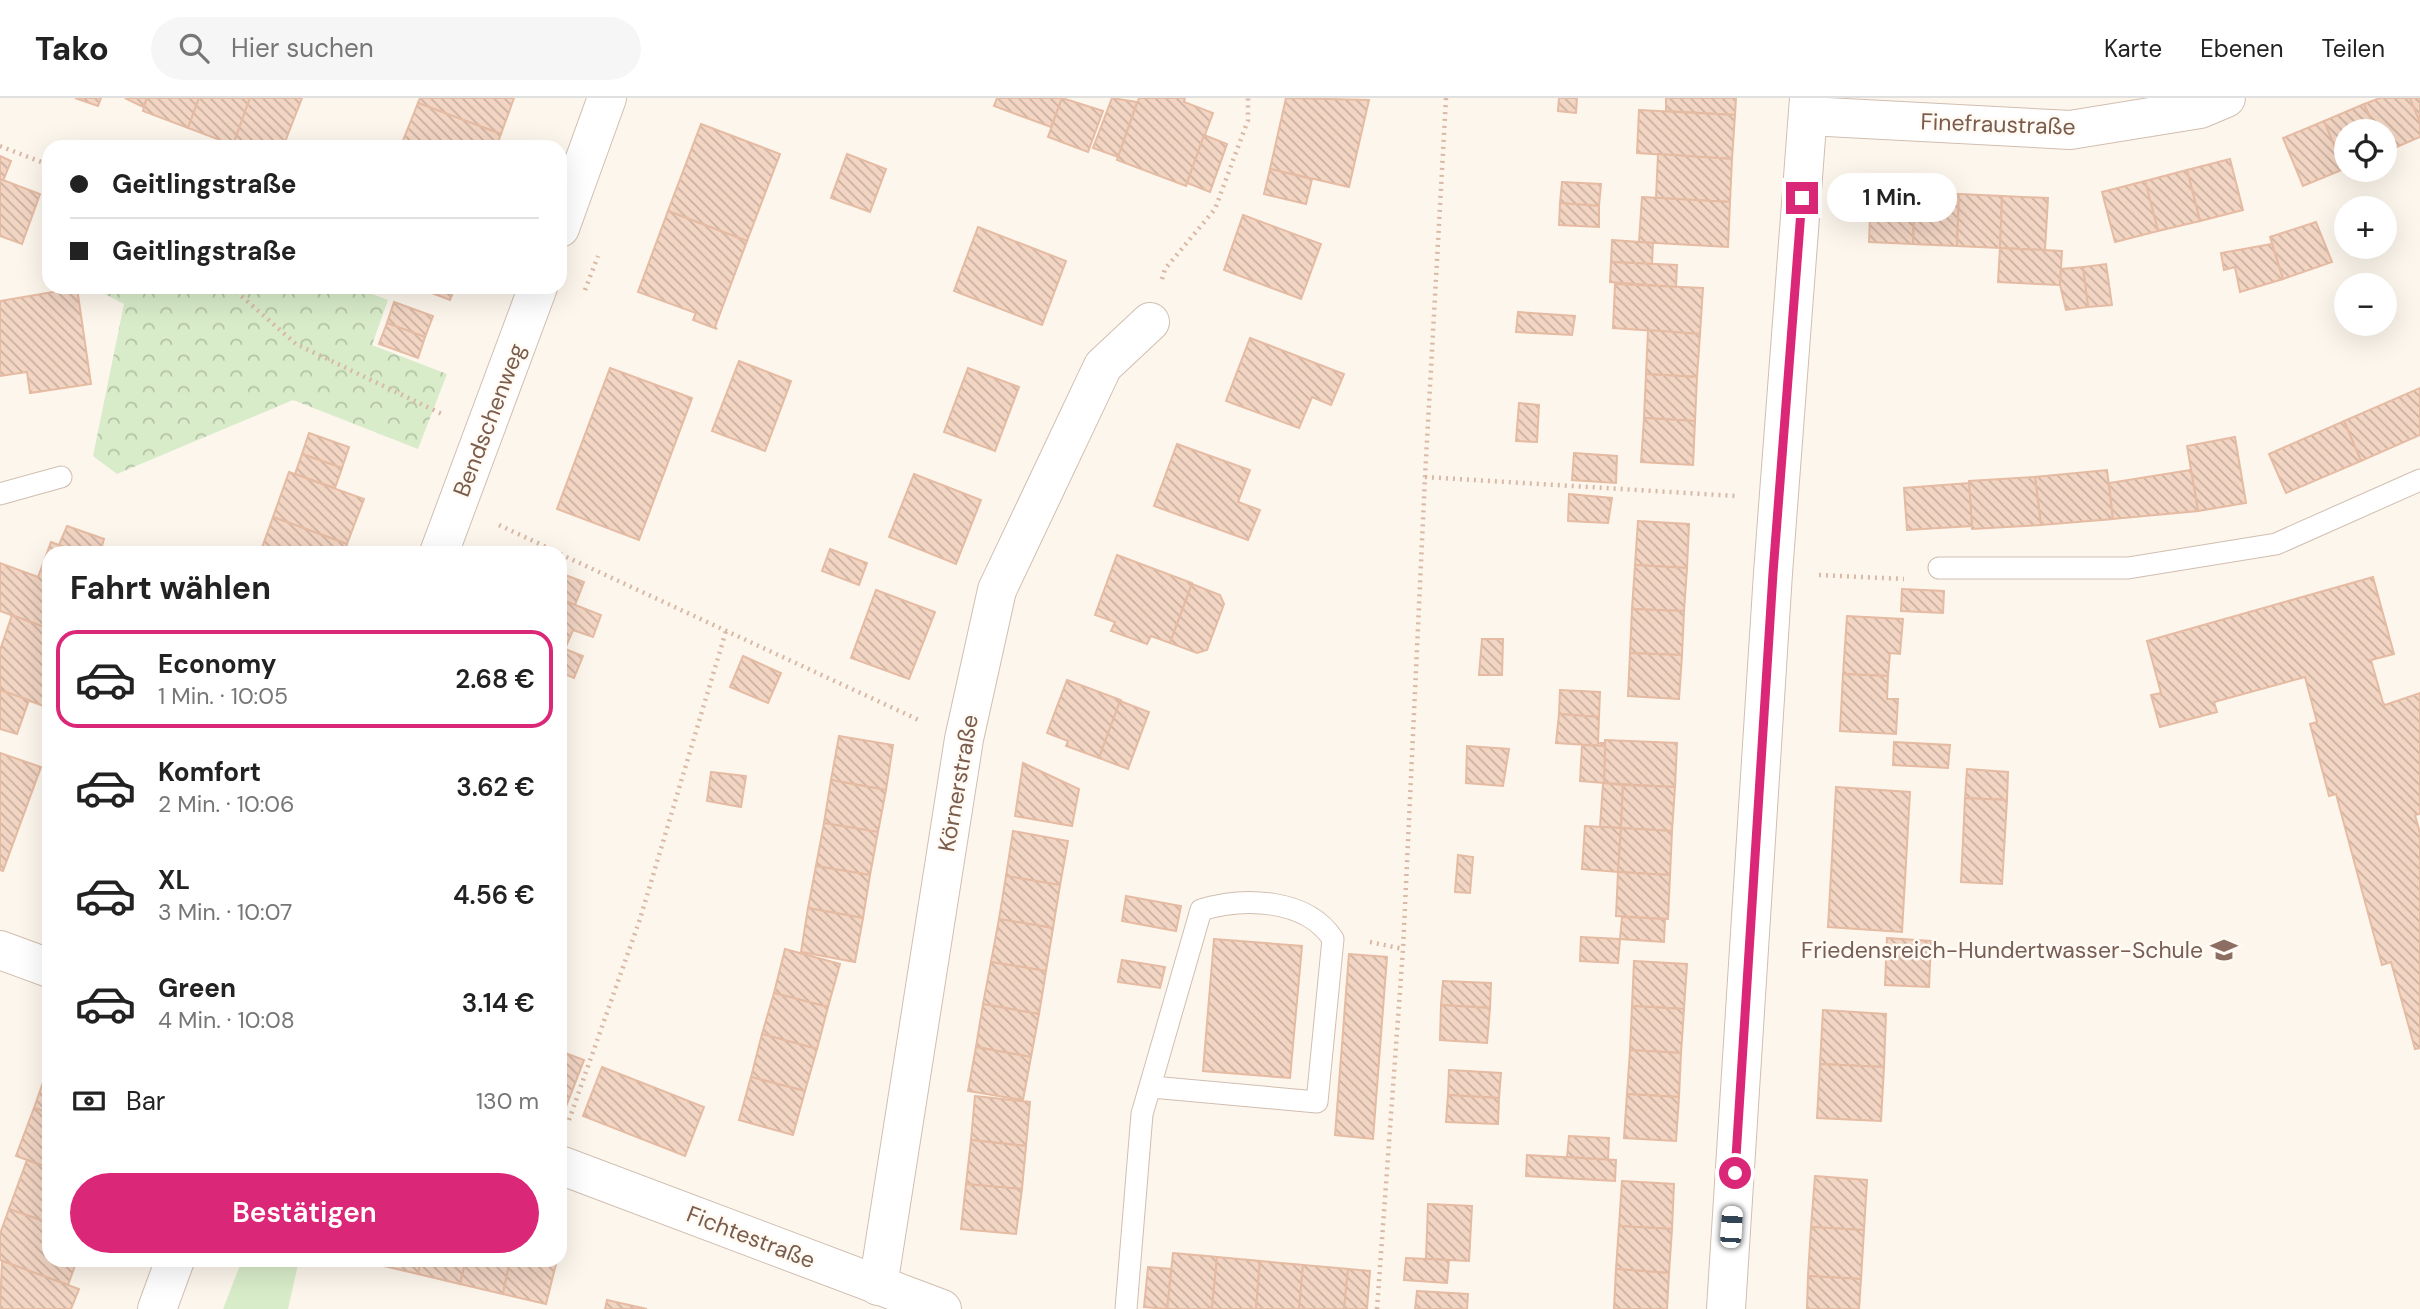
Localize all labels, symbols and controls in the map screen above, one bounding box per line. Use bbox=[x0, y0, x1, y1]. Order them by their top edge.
search box bbox=[151, 17, 641, 80]
text: Tako bbox=[35, 27, 109, 70]
icon: search bbox=[175, 29, 213, 67]
text: Hier suchen bbox=[231, 31, 374, 65]
text: Karte bbox=[2104, 33, 2162, 64]
text: Ebenen bbox=[2200, 33, 2284, 64]
text: Teilen bbox=[2322, 33, 2385, 64]
street label: Finefraustraße bbox=[1920, 106, 2076, 142]
map controls bbox=[2334, 119, 2397, 336]
button: locate bbox=[2334, 119, 2397, 182]
text: Geitlingstraße bbox=[112, 167, 296, 201]
callout: 1 Min. bbox=[1826, 174, 1956, 222]
route end bbox=[1786, 182, 1818, 214]
text: 1 Min. bbox=[1862, 182, 1922, 212]
button: + bbox=[2334, 196, 2397, 259]
text: Geitlingstraße bbox=[112, 234, 296, 268]
button: − bbox=[2334, 273, 2397, 336]
street label: Bendschenweg bbox=[446, 339, 532, 501]
text: Fahrt wählen bbox=[70, 567, 271, 609]
text: Economy bbox=[158, 647, 276, 681]
icon: car bbox=[74, 648, 137, 711]
text: 2.68 € bbox=[455, 662, 535, 696]
text: 1 Min. · 10:05 bbox=[158, 681, 288, 711]
street label: Körnerstraße bbox=[931, 712, 985, 854]
text: Komfort bbox=[158, 755, 261, 789]
icon: car bbox=[74, 756, 137, 819]
text: 3.62 € bbox=[456, 770, 535, 804]
text: 2 Min. · 10:06 bbox=[158, 789, 295, 819]
text: XL bbox=[158, 863, 190, 897]
icon: car bbox=[74, 864, 137, 927]
text: 4.56 € bbox=[453, 878, 535, 912]
text: 3 Min. · 10:07 bbox=[158, 897, 292, 927]
place label: Friedensreich-Hundertwasser-Schule bbox=[1801, 935, 2203, 965]
school or university icon: Friedensreich-Hundertwasser-Schule bbox=[2209, 935, 2239, 965]
text: Green bbox=[158, 971, 236, 1005]
icon: car bbox=[74, 972, 137, 1035]
text: 3.14 € bbox=[462, 986, 535, 1020]
text: 4 Min. · 10:08 bbox=[158, 1005, 295, 1035]
icon: cash bbox=[70, 1082, 108, 1120]
text: Bar bbox=[126, 1084, 165, 1118]
text: 130 m bbox=[476, 1086, 539, 1116]
route start bbox=[1719, 1157, 1751, 1189]
button: Bestätigen bbox=[70, 1173, 539, 1253]
street label: Fichtestraße bbox=[683, 1199, 819, 1275]
car bbox=[1720, 1205, 1743, 1249]

